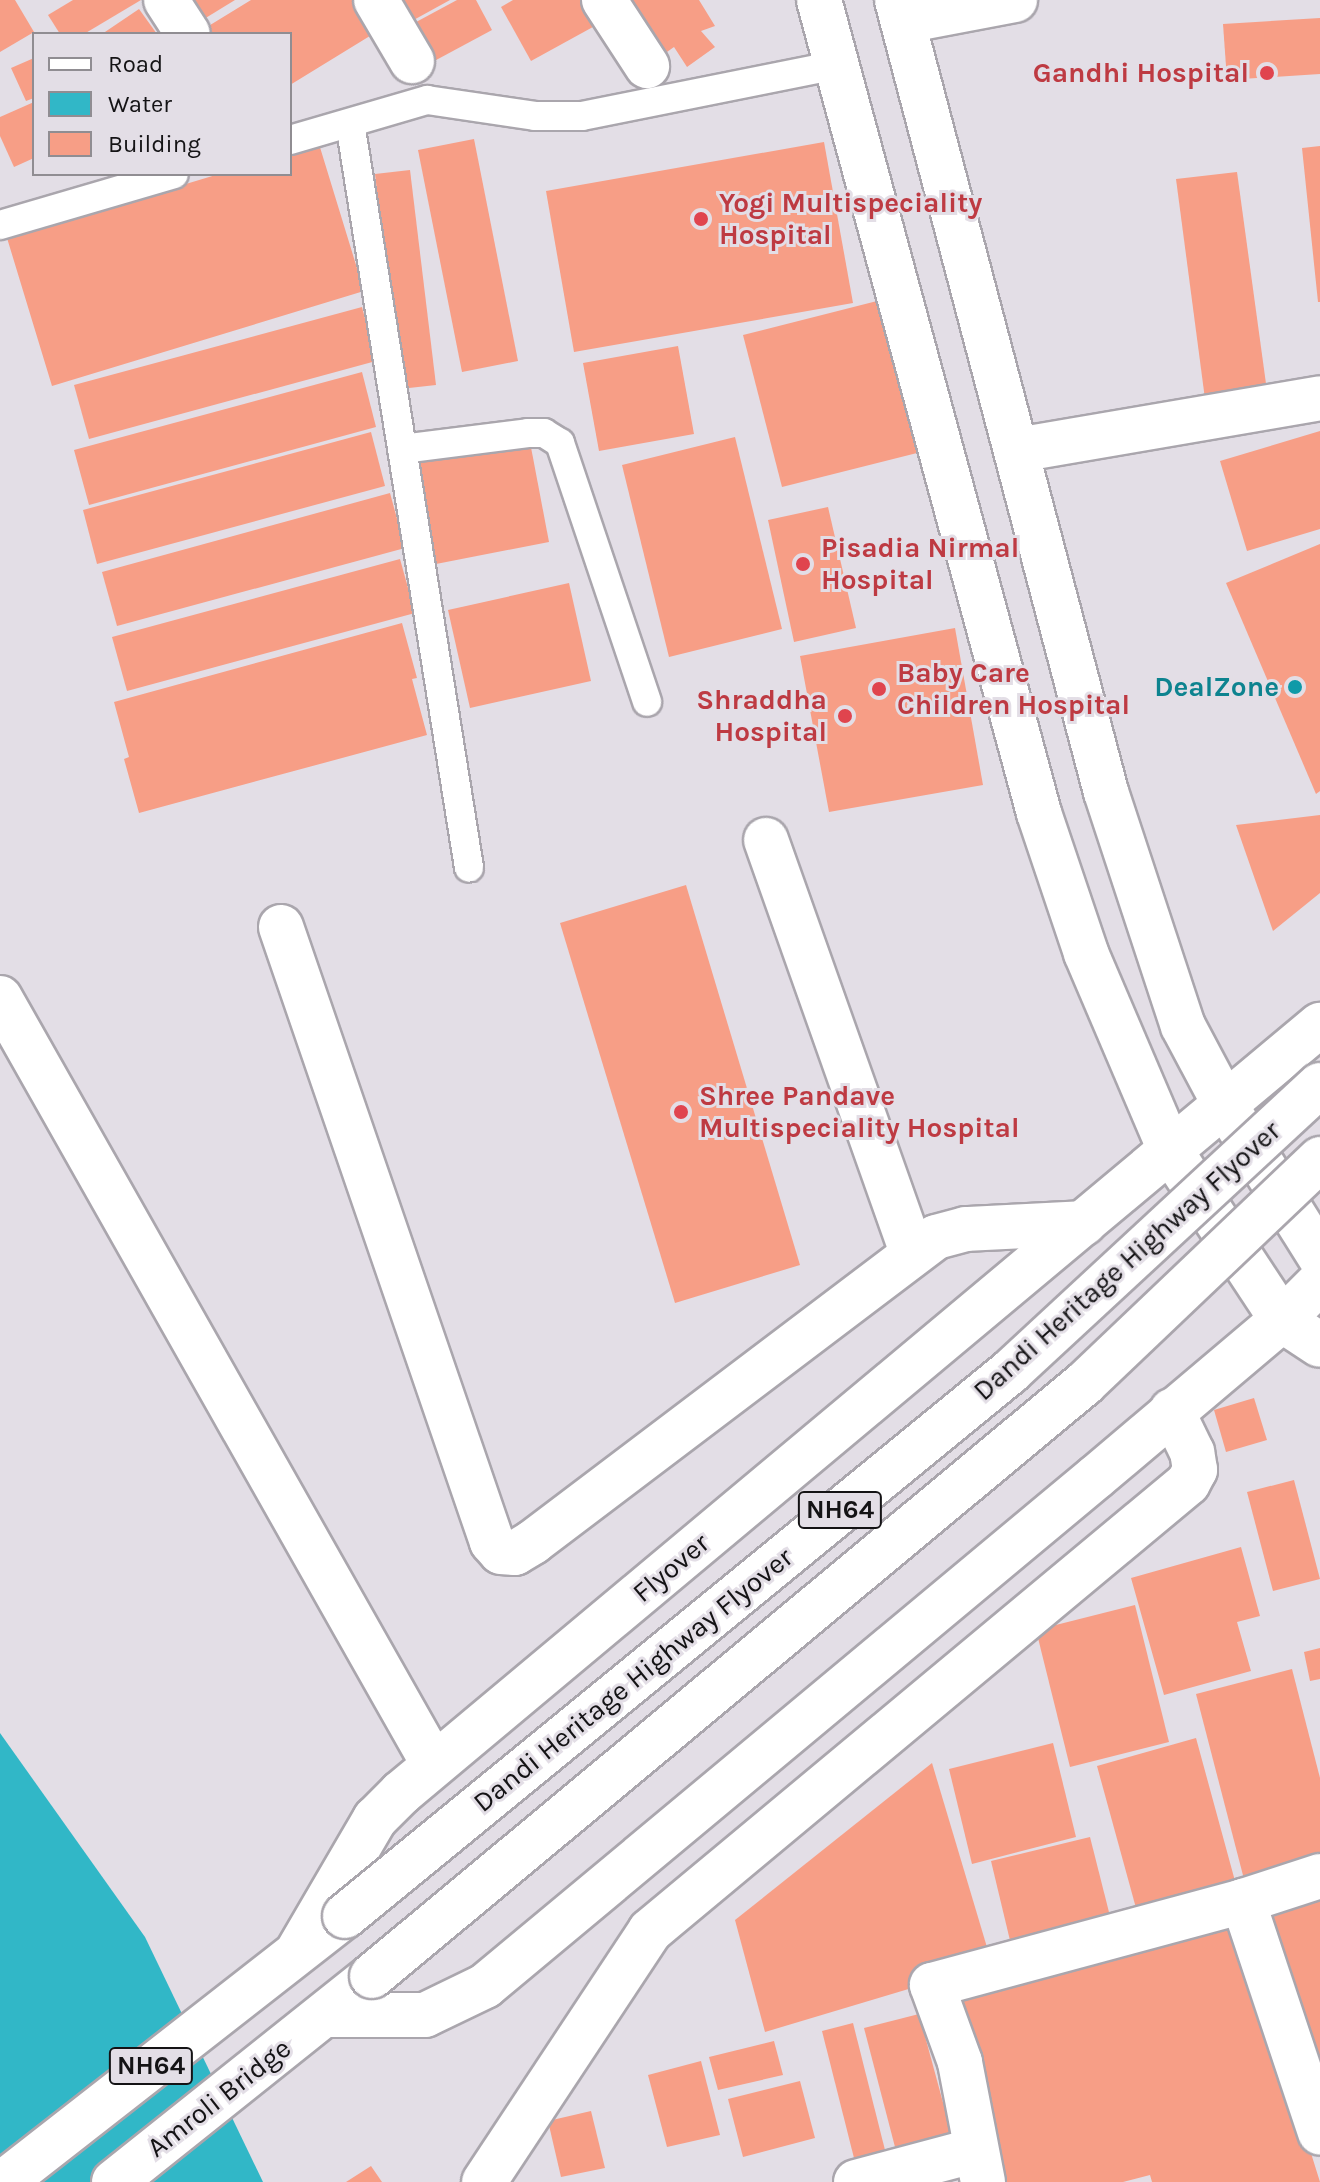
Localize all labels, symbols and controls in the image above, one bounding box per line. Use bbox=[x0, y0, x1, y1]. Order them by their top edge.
legend bbox=[32, 32, 292, 176]
text: Road bbox=[108, 50, 163, 78]
place label: Gandhi Hospital bbox=[1033, 56, 1249, 90]
marker: Gandhi Hospital bbox=[1256, 62, 1278, 84]
text: Water bbox=[108, 90, 172, 118]
text: Building bbox=[108, 130, 201, 158]
place label: Yogi Multispeciality Hospital bbox=[719, 186, 982, 252]
marker: Yogi Multispeciality Hospital bbox=[690, 208, 712, 230]
place label: Pisadia Nirmal Hospital bbox=[821, 531, 1019, 597]
marker: Pisadia Nirmal Hospital bbox=[792, 553, 814, 575]
place label: Baby Care Children Hospital bbox=[897, 656, 1130, 722]
place label: DealZone bbox=[1154, 670, 1279, 704]
marker: Baby Care Children Hospital bbox=[868, 678, 890, 700]
marker: DealZone bbox=[1286, 678, 1304, 696]
place label: Shraddha Hospital bbox=[696, 683, 827, 749]
marker: Shraddha Hospital bbox=[834, 705, 856, 727]
place label: Shree Pandave Multispeciality Hospital bbox=[699, 1079, 1019, 1145]
marker: Shree Pandave Multispeciality Hospital bbox=[670, 1101, 692, 1123]
street label: Dandi Heritage Highway Flyover bbox=[967, 1114, 1287, 1408]
road number: NH64 bbox=[796, 1488, 884, 1532]
street label: Flyover bbox=[626, 1526, 716, 1610]
street label: Dandi Heritage Highway Flyover bbox=[467, 1541, 799, 1819]
street label: Amroli Bridge bbox=[140, 2031, 298, 2165]
road number: NH64 bbox=[107, 2044, 195, 2088]

